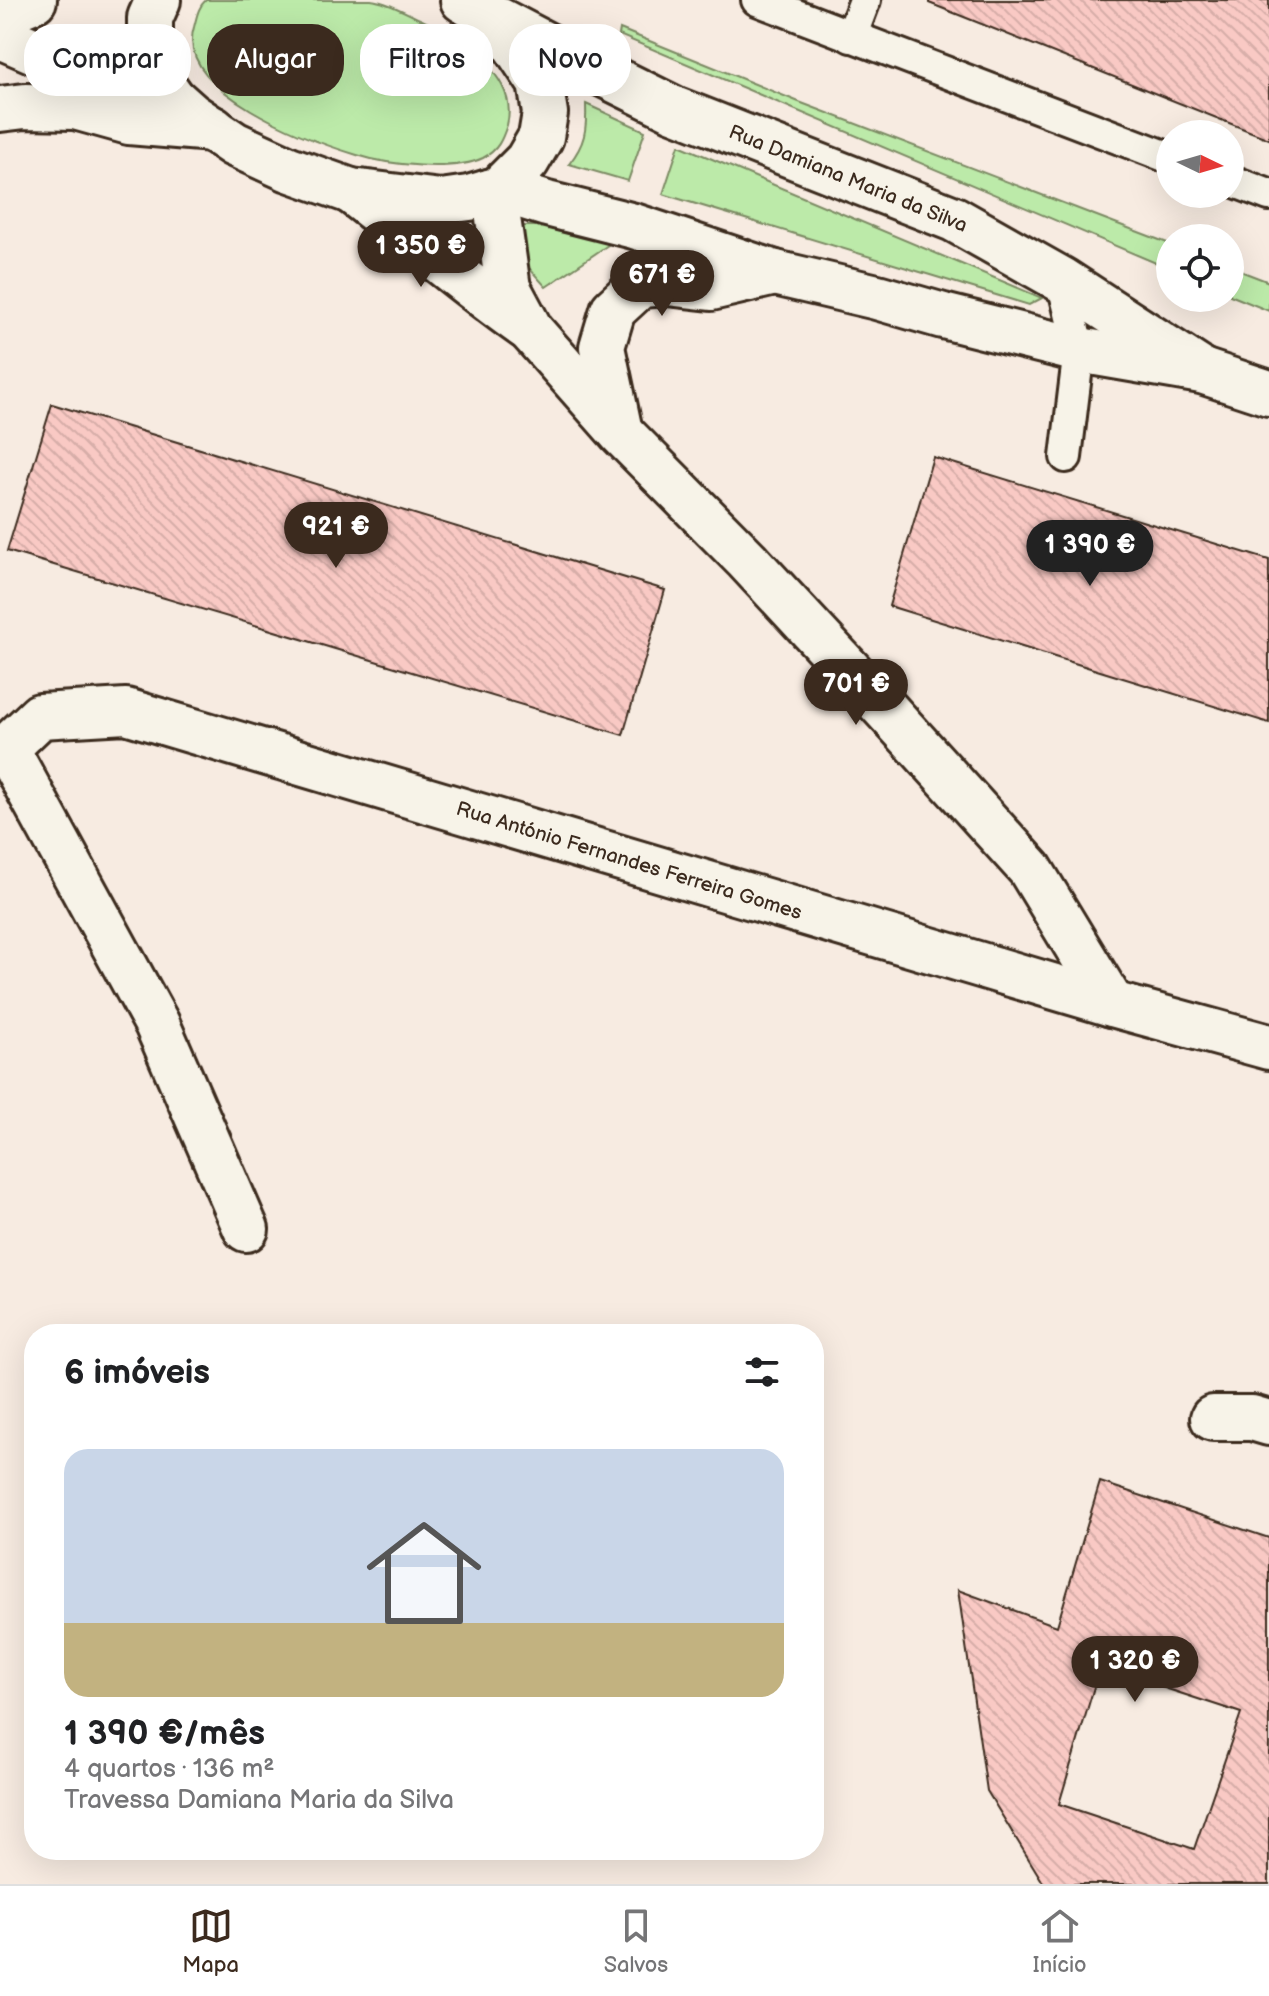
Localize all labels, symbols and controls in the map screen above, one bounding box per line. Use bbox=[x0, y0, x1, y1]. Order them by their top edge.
chip: Comprar bbox=[24, 24, 191, 96]
chip: Alugar bbox=[207, 24, 344, 96]
chip: Filtros bbox=[360, 24, 493, 96]
chip: Novo bbox=[509, 24, 631, 96]
street label: Rua Damiana Maria da Silva bbox=[725, 120, 971, 238]
north arrow bbox=[1156, 120, 1244, 208]
map controls bbox=[1156, 120, 1244, 312]
pin: 1 350 € bbox=[347, 221, 495, 289]
button: locate bbox=[1156, 224, 1244, 312]
text: 1 350 € bbox=[376, 231, 466, 262]
pin: 671 € bbox=[606, 250, 718, 318]
text: 671 € bbox=[628, 260, 696, 291]
pin: 921 € bbox=[280, 502, 392, 570]
text: 921 € bbox=[302, 512, 370, 543]
pin: 1 390 € bbox=[1016, 520, 1164, 588]
text: 1 390 € bbox=[1044, 530, 1136, 561]
pin: 701 € bbox=[800, 659, 912, 727]
text: 701 € bbox=[822, 669, 890, 700]
street label: Rua António Fernandes Ferreira Gomes bbox=[453, 797, 805, 925]
icon: filters bbox=[740, 1350, 784, 1394]
text: 6 imóveis bbox=[64, 1352, 210, 1393]
icon: home bbox=[352, 1501, 496, 1645]
pin: 1 320 € bbox=[1061, 1636, 1209, 1704]
text: 1 320 € bbox=[1089, 1646, 1181, 1677]
text: 1 390 €/mês bbox=[64, 1713, 265, 1754]
text: 4 quartos · 136 m² bbox=[64, 1754, 274, 1785]
text: Travessa Damiana Maria da Silva bbox=[64, 1785, 454, 1816]
tab: Mapa bbox=[182, 1904, 239, 1979]
tab: Salvos bbox=[604, 1904, 668, 1979]
tab: Início bbox=[1033, 1904, 1087, 1979]

